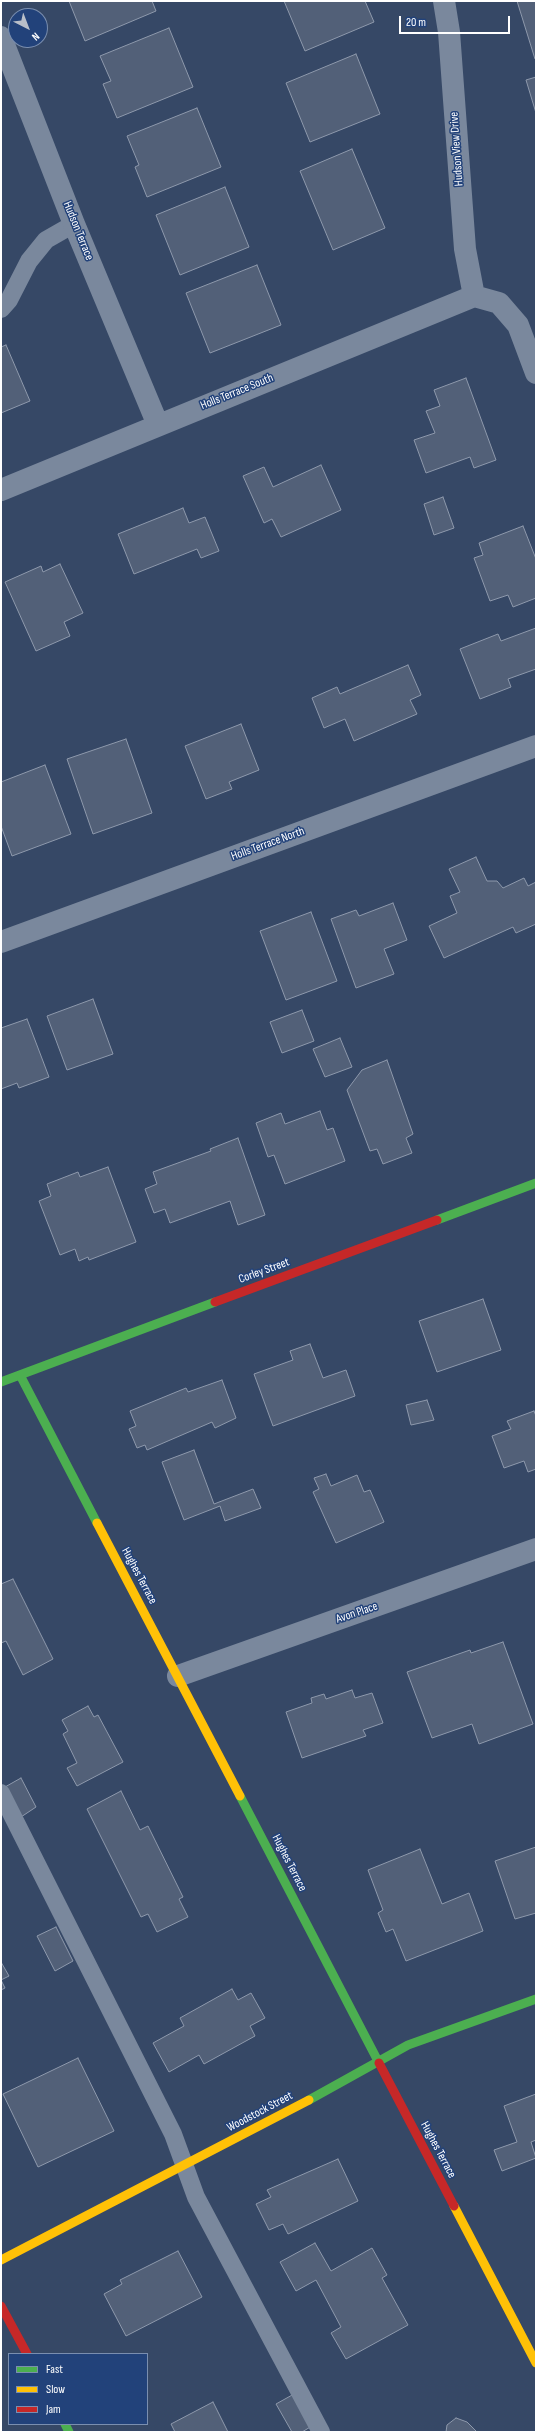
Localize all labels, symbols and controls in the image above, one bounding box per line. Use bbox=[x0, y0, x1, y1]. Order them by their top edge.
north arrow bbox=[8, 8, 48, 48]
scale bar bbox=[401, 8, 512, 34]
text: 20 m bbox=[406, 15, 426, 30]
text: N bbox=[29, 30, 42, 43]
street label: Hudson View Drive bbox=[447, 111, 467, 187]
street label: Hudson Terrace bbox=[60, 199, 96, 263]
street label: Holls Terrace South bbox=[198, 371, 276, 413]
street label: Holls Terrace North bbox=[229, 824, 307, 864]
street label: Corley Street bbox=[237, 1255, 291, 1287]
street label: Hughes Terrace bbox=[118, 1545, 160, 1607]
street label: Avon Place bbox=[334, 1599, 380, 1627]
street label: Hughes Terrace bbox=[269, 1832, 309, 1894]
street label: Woodstock Street bbox=[225, 2089, 295, 2135]
street label: Hughes Terrace bbox=[417, 2119, 459, 2181]
legend bbox=[8, 2353, 148, 2425]
text: Fast bbox=[46, 2362, 63, 2377]
text: Slow bbox=[46, 2382, 65, 2397]
text: Jam bbox=[46, 2402, 61, 2417]

